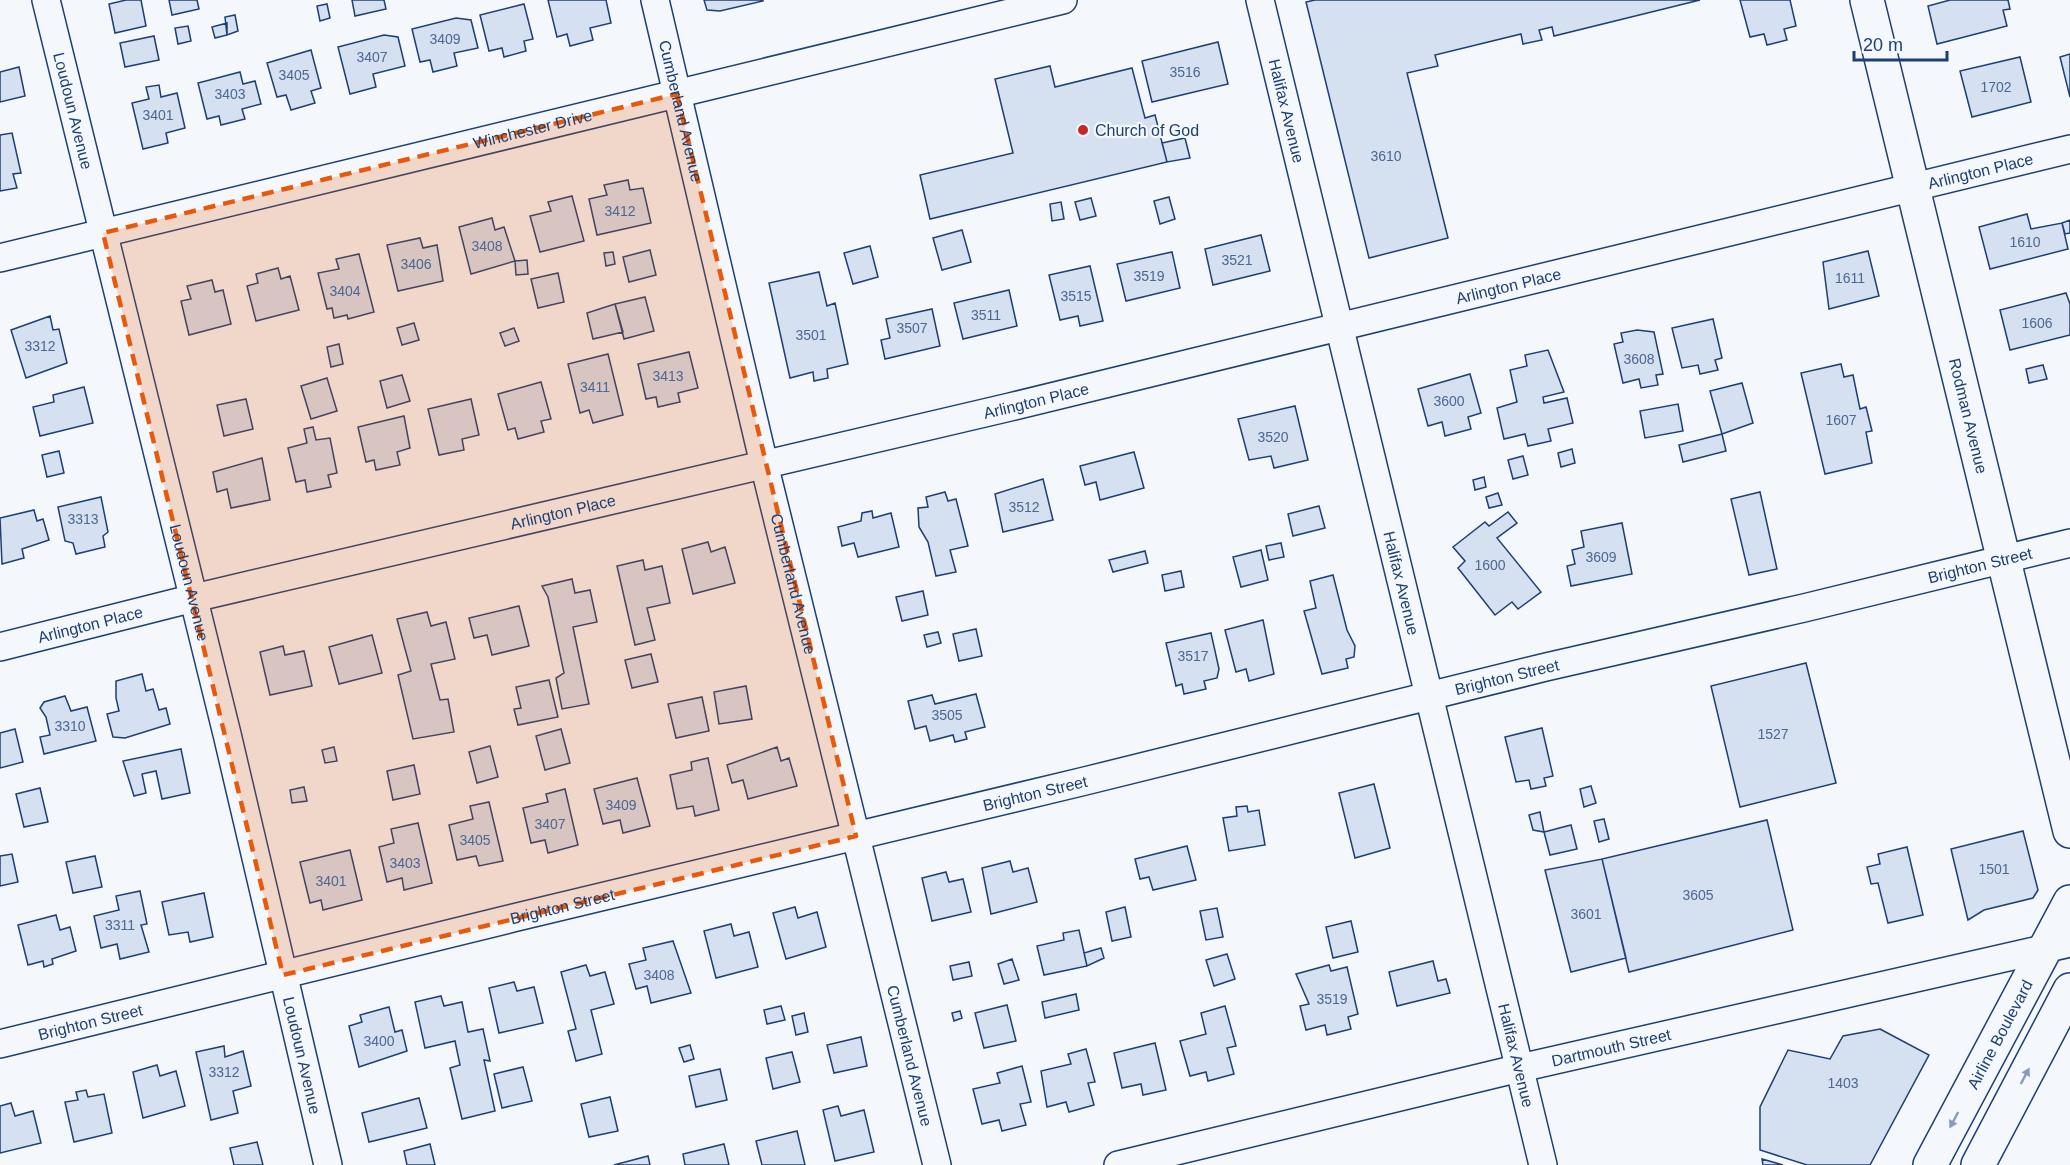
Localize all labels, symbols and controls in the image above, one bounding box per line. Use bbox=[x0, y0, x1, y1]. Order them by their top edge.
scale bar bbox=[1854, 24, 1947, 62]
house number: 3409 bbox=[429, 31, 461, 47]
text: 20 m bbox=[1863, 35, 1903, 55]
street label: Cumberland Avenue bbox=[656, 39, 705, 184]
house number: 3407 bbox=[356, 49, 388, 65]
street label: Loudoun Avenue bbox=[50, 51, 95, 171]
street label: Halifax Avenue bbox=[1266, 57, 1307, 165]
house number: 3516 bbox=[1169, 64, 1201, 80]
house number: 3405 bbox=[278, 67, 310, 83]
house number: 1702 bbox=[1980, 79, 2012, 95]
house number: 3403 bbox=[214, 86, 246, 102]
house number: 3401 bbox=[142, 107, 174, 123]
street label: Winchester Drive bbox=[471, 107, 594, 152]
place label: Church of God bbox=[1095, 122, 1199, 139]
marker: Church of God bbox=[1076, 123, 1090, 137]
house number: 3610 bbox=[1370, 148, 1402, 164]
street label: Arlington Place bbox=[1926, 150, 2035, 192]
house number: 3412 bbox=[604, 203, 636, 219]
house number: 1610 bbox=[2009, 234, 2041, 250]
house number: 3408 bbox=[471, 238, 503, 254]
house number: 3521 bbox=[1221, 252, 1253, 268]
house number: 3406 bbox=[400, 256, 432, 272]
street label: Arlington Place bbox=[1454, 265, 1563, 307]
house number: 3519 bbox=[1133, 268, 1165, 284]
house number: 1611 bbox=[1835, 270, 1865, 286]
house number: 3404 bbox=[329, 283, 361, 299]
house number: 3515 bbox=[1060, 288, 1092, 304]
house number: 3511 bbox=[971, 307, 1001, 323]
house number: 1606 bbox=[2021, 315, 2053, 331]
house number: 3507 bbox=[896, 320, 928, 336]
house number: 3501 bbox=[795, 327, 827, 343]
house number: 3312 bbox=[24, 338, 56, 354]
house number: 3608 bbox=[1623, 351, 1655, 367]
street label: Rodman Avenue bbox=[1946, 357, 1990, 475]
house number: 3413 bbox=[652, 368, 684, 384]
house number: 3411 bbox=[580, 379, 610, 395]
street label: Arlington Place bbox=[982, 380, 1091, 422]
house number: 3600 bbox=[1433, 393, 1465, 409]
house number: 1607 bbox=[1825, 412, 1857, 428]
house number: 3520 bbox=[1257, 429, 1289, 445]
street label: Arlington Place bbox=[509, 492, 618, 533]
house number: 3512 bbox=[1008, 499, 1040, 515]
house number: 3313 bbox=[67, 511, 99, 527]
street label: Cumberland Avenue bbox=[767, 512, 819, 656]
street label: Loudoun Avenue bbox=[167, 522, 212, 643]
street label: Halifax Avenue bbox=[1380, 529, 1422, 637]
street label: Brighton Street bbox=[1926, 544, 2034, 586]
house number: 3609 bbox=[1585, 549, 1617, 565]
house number: 1600 bbox=[1474, 557, 1506, 573]
street label: Arlington Place bbox=[36, 603, 145, 646]
house number: 3517 bbox=[1177, 648, 1209, 664]
street label: Brighton Street bbox=[1453, 656, 1561, 698]
house number: 3505 bbox=[931, 707, 963, 723]
house number: 3310 bbox=[54, 718, 86, 734]
house number: 1527 bbox=[1757, 726, 1789, 742]
street label: Brighton Street bbox=[981, 773, 1090, 814]
house number: 3409 bbox=[605, 797, 637, 813]
house number: 3407 bbox=[534, 816, 566, 832]
house number: 3405 bbox=[459, 832, 491, 848]
house number: 3403 bbox=[389, 855, 421, 871]
house number: 1501 bbox=[1978, 861, 2010, 877]
house number: 3401 bbox=[315, 873, 347, 889]
street label: Brighton Street bbox=[509, 886, 617, 927]
house number: 3605 bbox=[1682, 887, 1714, 903]
house number: 3601 bbox=[1570, 906, 1602, 922]
house number: 3311 bbox=[105, 917, 135, 933]
house number: 3408 bbox=[643, 967, 675, 983]
street label: Airline Boulevard bbox=[1964, 977, 2036, 1092]
street label: Cumberland Avenue bbox=[884, 983, 935, 1128]
house number: 3519 bbox=[1316, 991, 1348, 1007]
street label: Loudoun Avenue bbox=[280, 995, 324, 1116]
street label: Brighton Street bbox=[37, 1001, 145, 1043]
street label: Halifax Avenue bbox=[1495, 1002, 1537, 1109]
street label: Dartmouth Street bbox=[1550, 1026, 1673, 1070]
house number: 3400 bbox=[363, 1033, 395, 1049]
house number: 3312 bbox=[208, 1064, 240, 1080]
one-way arrow bbox=[2019, 1067, 2029, 1085]
house number: 1403 bbox=[1827, 1075, 1859, 1091]
one-way arrow bbox=[1949, 1112, 1959, 1129]

